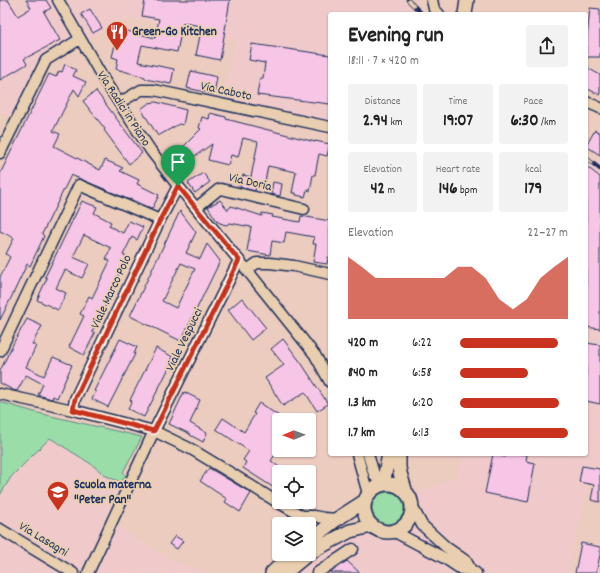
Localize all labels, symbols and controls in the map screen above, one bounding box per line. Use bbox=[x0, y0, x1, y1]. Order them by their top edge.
restaurant icon: Green-Go Kitchen bbox=[104, 19, 130, 52]
text: Evening run bbox=[348, 21, 444, 52]
place label: Green-Go Kitchen bbox=[132, 23, 217, 42]
button: share bbox=[526, 25, 568, 67]
text: 18:11 · 7 × 420 m bbox=[348, 52, 419, 71]
street label: Via Radici in Piano bbox=[91, 67, 155, 151]
street label: Via Caboto bbox=[198, 77, 254, 107]
text: Distance bbox=[365, 94, 401, 110]
text: Time bbox=[449, 94, 467, 110]
text: Pace bbox=[524, 94, 543, 110]
text: 2.94 bbox=[363, 110, 388, 134]
text: 19:07 bbox=[443, 110, 473, 134]
text: 6:30 bbox=[510, 110, 538, 134]
text: km bbox=[388, 115, 403, 131]
text: /km bbox=[538, 115, 556, 131]
pin bbox=[161, 145, 195, 186]
icon: arrive bbox=[167, 151, 189, 173]
text: Elevation bbox=[364, 162, 402, 178]
text: Heart rate bbox=[436, 162, 480, 178]
text: kcal bbox=[525, 162, 542, 178]
street label: Via Doria bbox=[227, 169, 274, 197]
text: 42 bbox=[370, 178, 385, 202]
text: 146 bbox=[438, 178, 458, 202]
text: 179 bbox=[524, 178, 542, 202]
text: m bbox=[385, 183, 395, 199]
text: bpm bbox=[458, 183, 478, 199]
text: Elevation bbox=[348, 224, 393, 243]
text: 22–27 m bbox=[528, 224, 568, 243]
street label: Viale Marco Polo bbox=[87, 252, 138, 332]
street label: Viale Vespucci bbox=[161, 305, 209, 375]
text: 420 m bbox=[348, 334, 378, 353]
text: 6:22 bbox=[412, 334, 432, 353]
text: 840 m bbox=[348, 364, 378, 383]
text: 6:58 bbox=[412, 364, 432, 383]
text: 1.3 km bbox=[348, 394, 376, 413]
text: 6:20 bbox=[412, 394, 433, 413]
north arrow bbox=[272, 413, 316, 457]
map controls bbox=[272, 413, 316, 561]
text: 1.7 km bbox=[348, 424, 375, 443]
text: 6:13 bbox=[412, 424, 429, 443]
button: locate bbox=[272, 465, 316, 509]
place label: Scuola materna "Peter Pan" bbox=[74, 476, 152, 510]
school or university icon: Scuola materna "Peter Pan" bbox=[45, 479, 71, 512]
button: layers bbox=[272, 517, 316, 561]
street label: Via Lasagni bbox=[15, 518, 72, 563]

